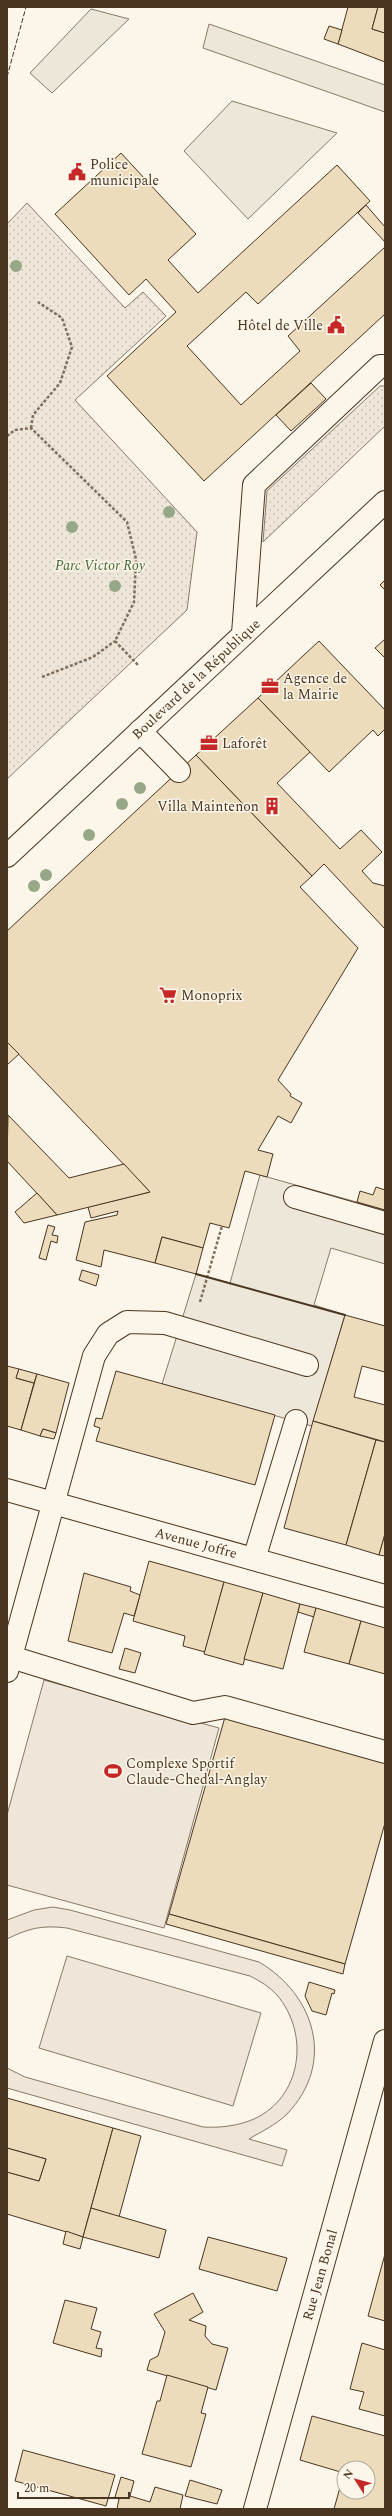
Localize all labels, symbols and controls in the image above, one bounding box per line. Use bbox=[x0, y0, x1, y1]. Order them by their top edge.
place label: Police municipale bbox=[90, 154, 159, 191]
public building icon: Police municipale bbox=[67, 162, 87, 182]
place label: Hôtel de Ville bbox=[237, 315, 323, 336]
public building icon: Hôtel de Ville bbox=[326, 315, 346, 335]
park label: Parc Victor Roy bbox=[55, 555, 146, 576]
street label: Boulevard de la République bbox=[127, 613, 265, 744]
place label: Agence de la Mairie bbox=[283, 668, 347, 705]
office icon: Agence de la Mairie bbox=[260, 676, 280, 696]
office icon: Laforêt bbox=[199, 733, 219, 753]
place label: Laforêt bbox=[222, 733, 267, 754]
place label: Villa Maintenon bbox=[157, 796, 259, 817]
building icon: Villa Maintenon bbox=[262, 796, 282, 816]
supermarket icon: Monoprix bbox=[158, 985, 178, 1005]
place label: Monoprix bbox=[181, 985, 243, 1006]
street label: Avenue Joffre bbox=[153, 1522, 240, 1564]
place label: Complexe Sportif Claude-Chedal-Anglay bbox=[126, 1753, 269, 1790]
sports icon: Complexe Sportif Claude-Chedal-Anglay bbox=[103, 1761, 123, 1781]
street label: Rue Jean Bonal bbox=[297, 2227, 343, 2323]
north arrow bbox=[336, 2460, 376, 2500]
text: N bbox=[339, 2466, 358, 2483]
scale bar bbox=[18, 2474, 129, 2500]
text: 20 m bbox=[24, 2479, 49, 2498]

